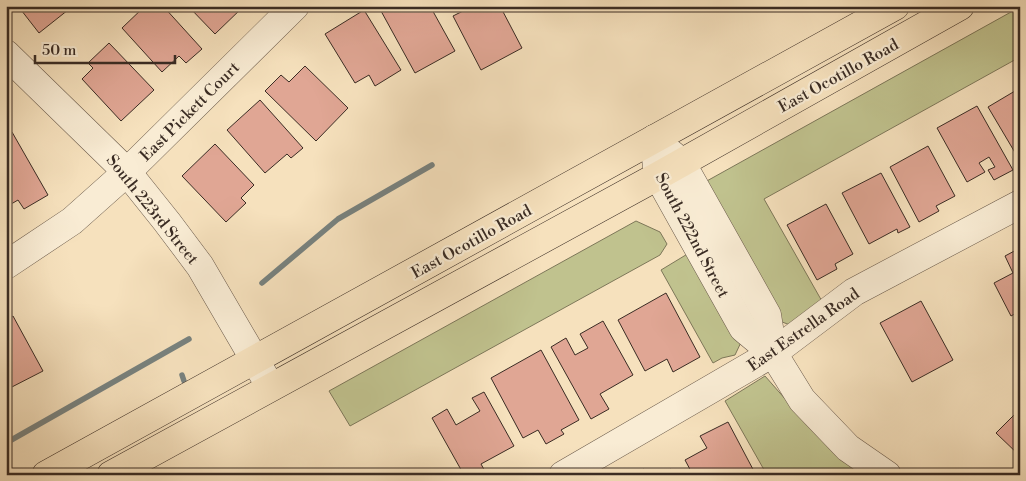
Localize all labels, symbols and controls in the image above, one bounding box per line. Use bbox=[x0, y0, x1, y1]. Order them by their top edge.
scale bar bbox=[35, 32, 175, 64]
street label: East Ocotillo Road bbox=[775, 35, 902, 117]
text: 50 m bbox=[42, 41, 76, 60]
street label: East Pickett Court bbox=[136, 58, 244, 166]
street label: South 223rd Street bbox=[102, 151, 203, 269]
street label: South 222nd Street bbox=[651, 170, 734, 302]
street label: East Ocotillo Road bbox=[408, 201, 535, 283]
street label: East Estrella Road bbox=[744, 284, 863, 376]

